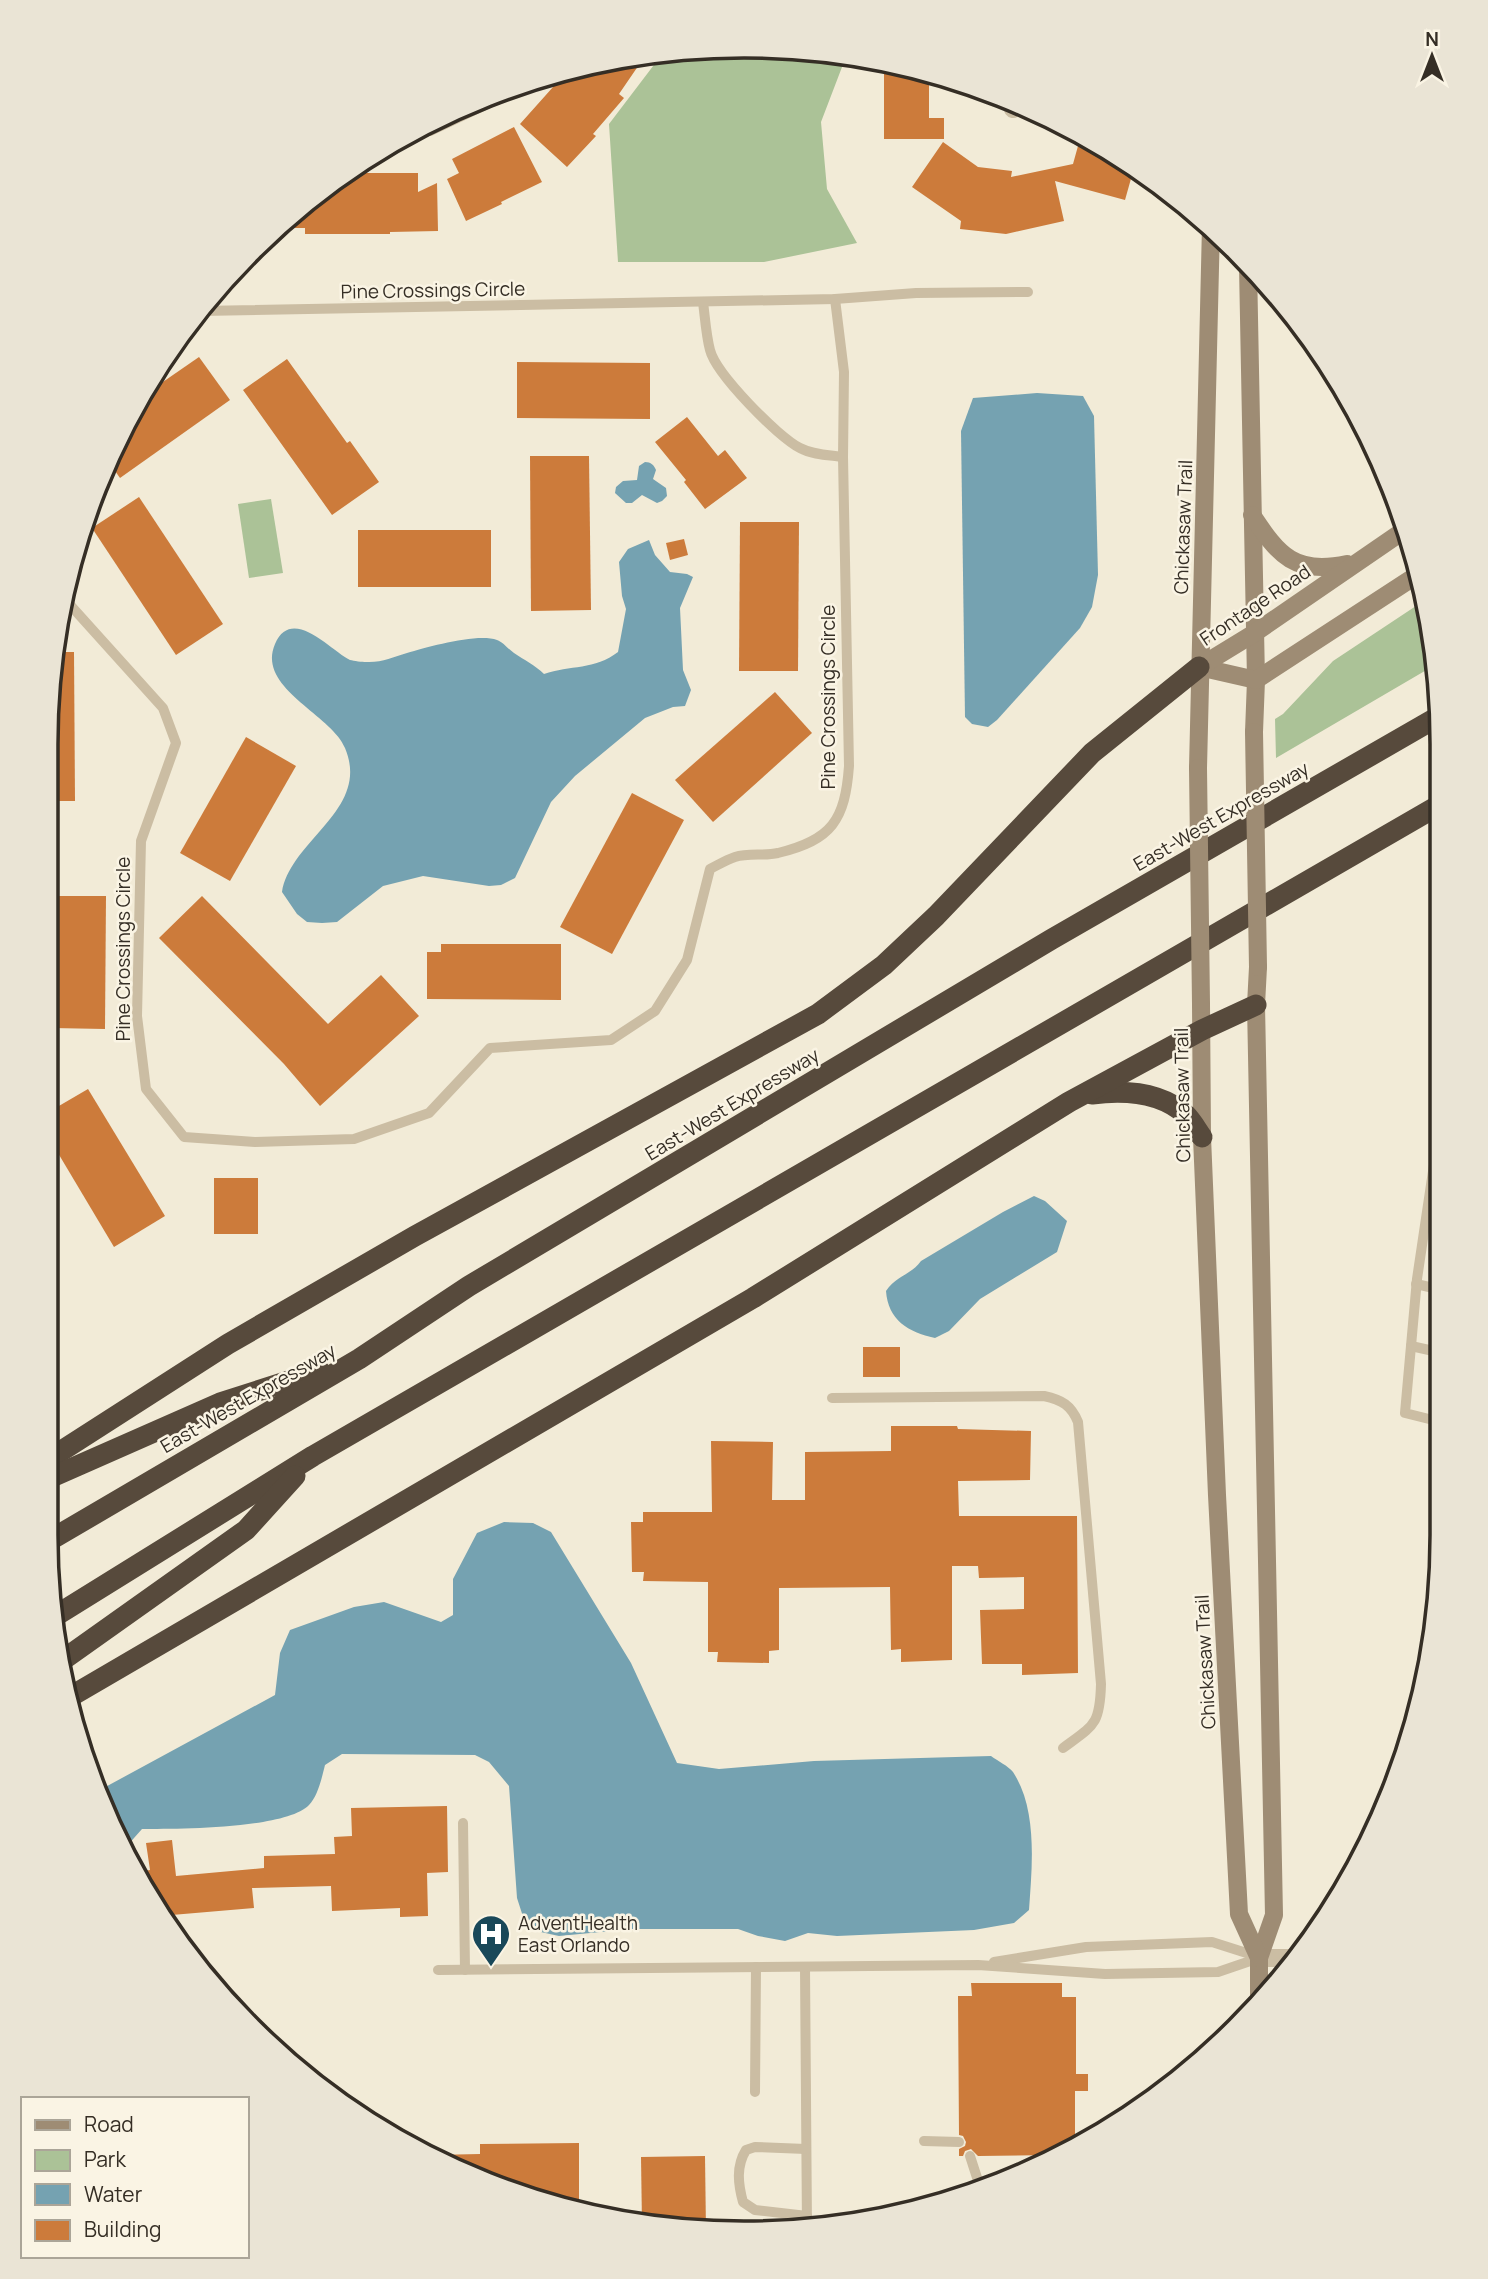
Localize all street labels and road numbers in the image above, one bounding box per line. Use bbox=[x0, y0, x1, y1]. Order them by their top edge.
street label: Pine Crossings Circle bbox=[340, 275, 526, 305]
street label: Chickasaw Trail bbox=[1168, 459, 1198, 595]
street label: Frontage Road bbox=[1195, 558, 1315, 652]
street label: Pine Crossings Circle bbox=[815, 605, 841, 789]
street label: East-West Expressway bbox=[1128, 755, 1314, 877]
street label: Pine Crossings Circle bbox=[110, 857, 136, 1041]
street label: Chickasaw Trail bbox=[1168, 1027, 1196, 1163]
street label: East-West Expressway bbox=[640, 1042, 824, 1166]
street label: East-West Expressway bbox=[155, 1337, 341, 1459]
street label: Chickasaw Trail bbox=[1188, 1594, 1222, 1730]

